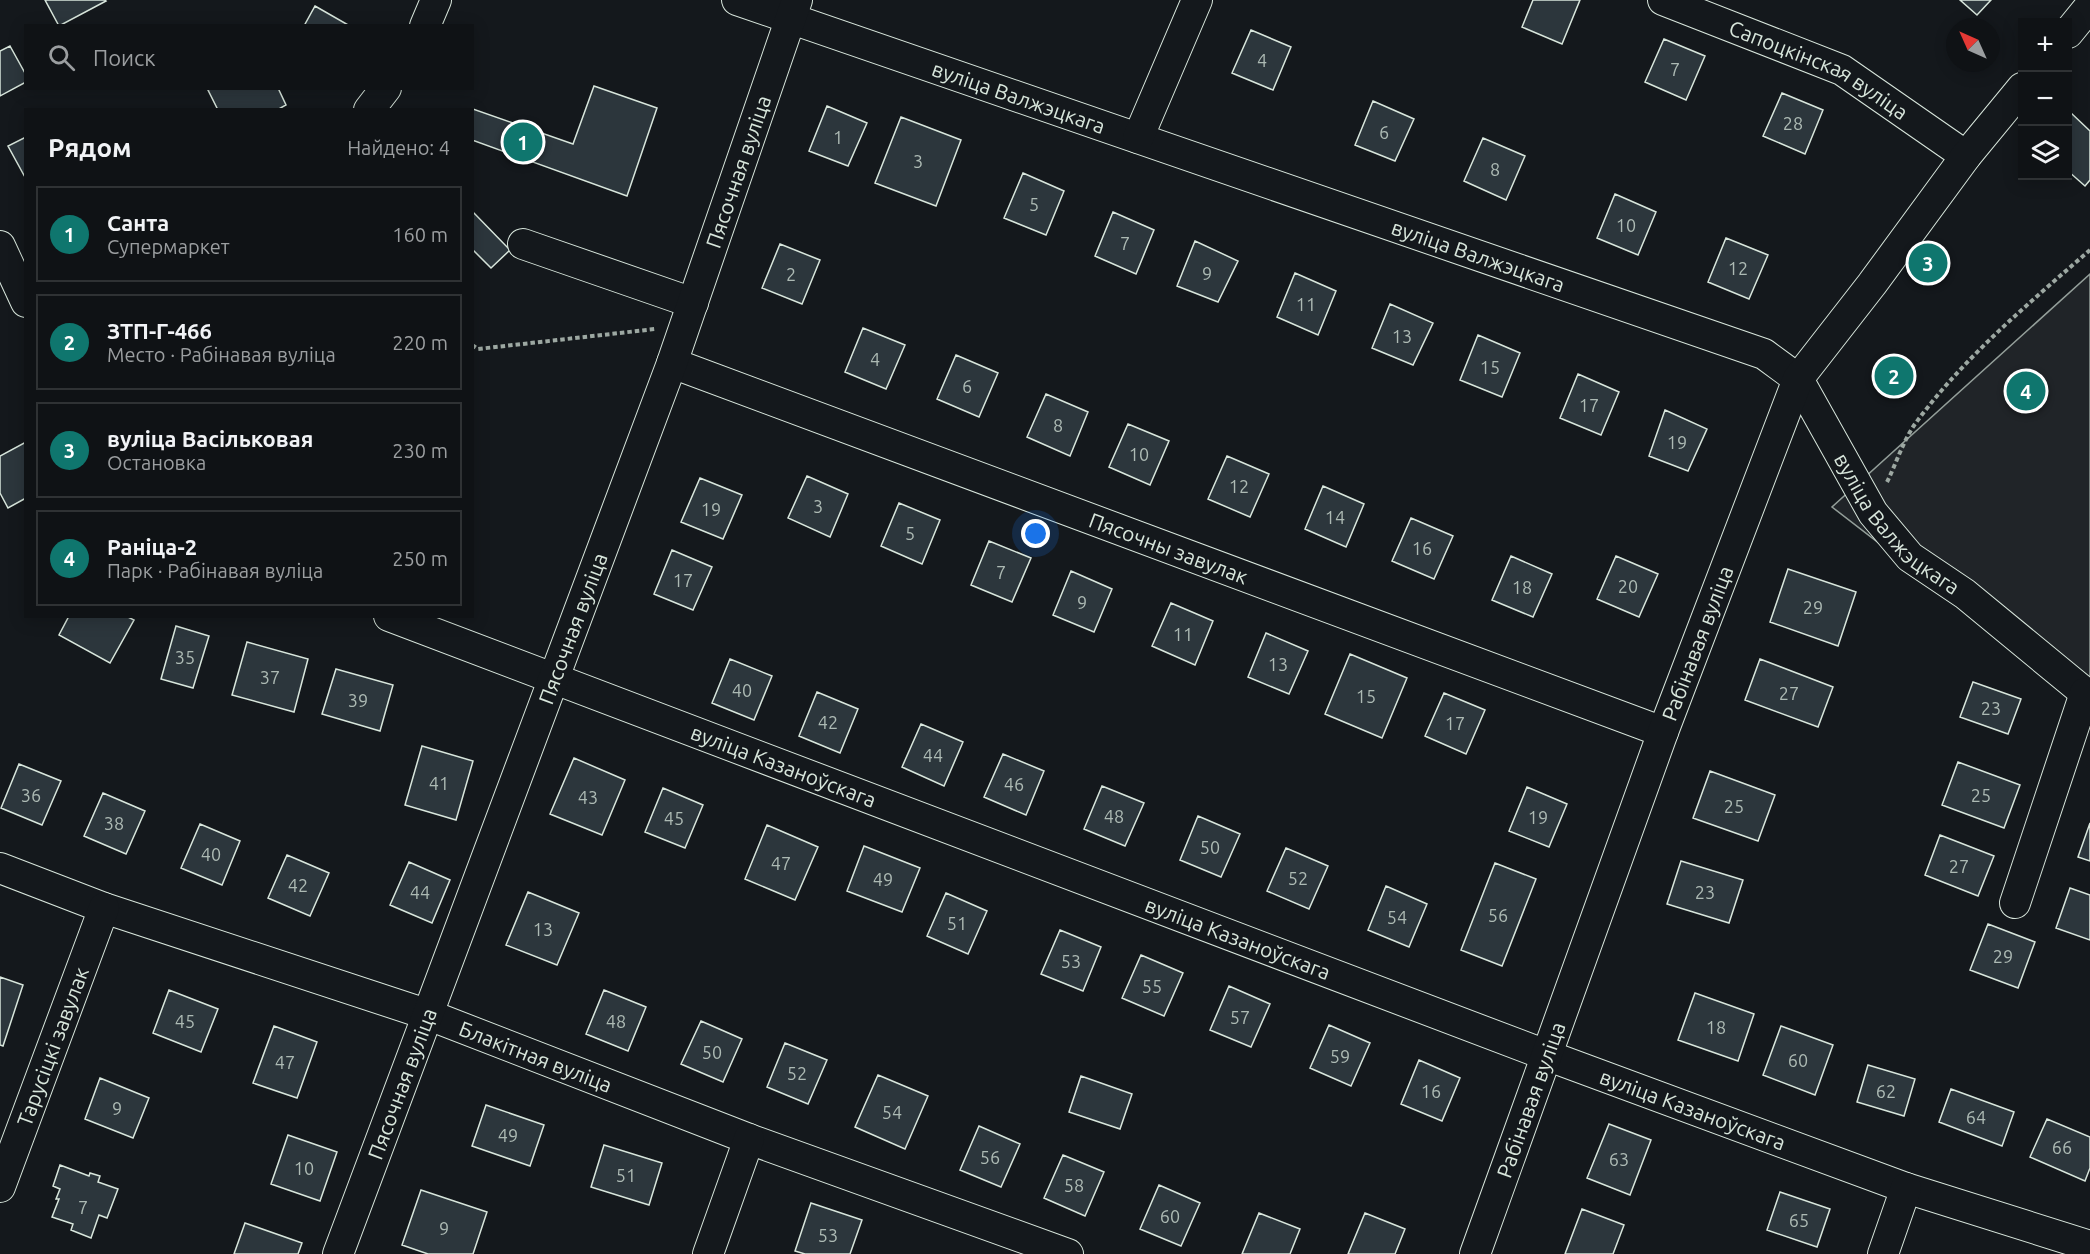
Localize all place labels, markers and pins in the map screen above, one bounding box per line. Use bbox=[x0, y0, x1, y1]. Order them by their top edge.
pin: 1 bbox=[504, 120, 542, 164]
pin: 3 bbox=[1908, 240, 1948, 286]
pin: 2 bbox=[1874, 354, 1914, 398]
pin: 4 bbox=[2006, 368, 2046, 414]

